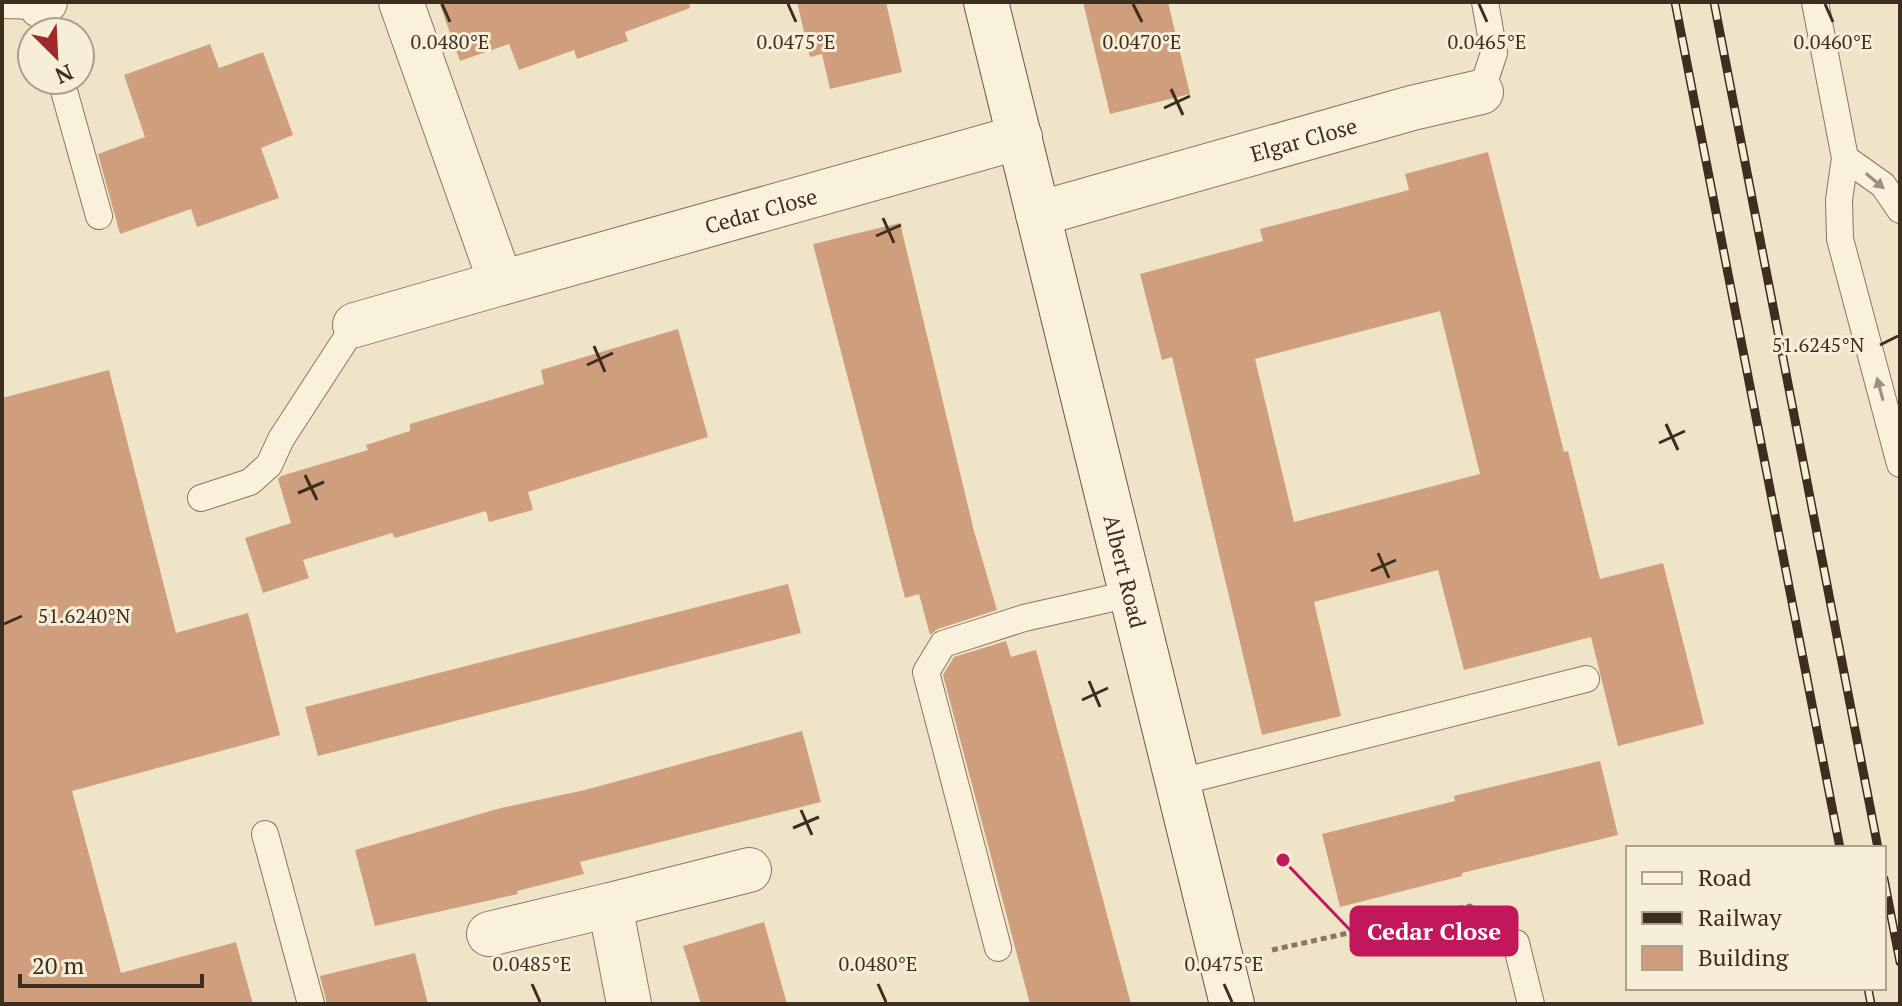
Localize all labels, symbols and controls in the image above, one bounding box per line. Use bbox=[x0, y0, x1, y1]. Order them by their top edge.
north arrow bbox=[16, 16, 96, 96]
text: 0.0480°E bbox=[411, 28, 490, 55]
text: 0.0475°E bbox=[757, 28, 836, 55]
text: 0.0470°E bbox=[1103, 28, 1182, 55]
text: 0.0465°E bbox=[1448, 28, 1527, 55]
text: 0.0460°E bbox=[1794, 28, 1873, 55]
text: N bbox=[51, 58, 78, 91]
street label: Elgar Close bbox=[1247, 110, 1360, 168]
one-way arrow bbox=[1865, 172, 1885, 189]
street label: Cedar Close bbox=[701, 180, 820, 240]
text: 51.6245°N bbox=[1772, 331, 1865, 358]
one-way arrow bbox=[1873, 376, 1885, 401]
street label: Albert Road bbox=[1098, 511, 1154, 631]
text: 51.6240°N bbox=[38, 602, 131, 629]
legend bbox=[1626, 846, 1886, 990]
text: Road bbox=[1698, 861, 1752, 893]
text: Railway bbox=[1698, 901, 1782, 933]
callout: Cedar Close bbox=[1351, 907, 1517, 955]
text: Cedar Close bbox=[1367, 915, 1501, 947]
scale bar bbox=[20, 938, 202, 988]
text: Building bbox=[1698, 941, 1789, 973]
text: 20 m bbox=[32, 949, 84, 981]
text: 0.0485°E bbox=[493, 950, 572, 977]
text: 0.0480°E bbox=[839, 950, 918, 977]
text: 0.0475°E bbox=[1185, 950, 1264, 977]

